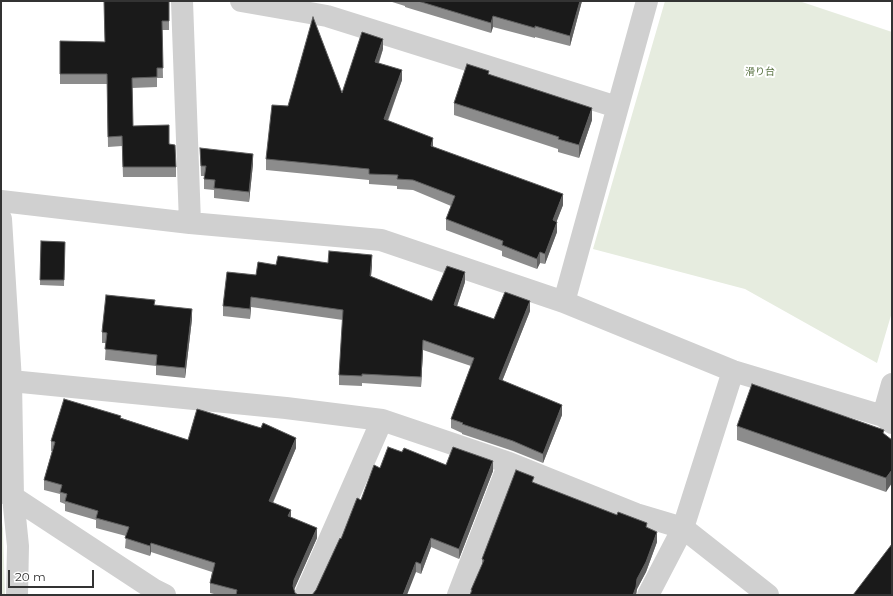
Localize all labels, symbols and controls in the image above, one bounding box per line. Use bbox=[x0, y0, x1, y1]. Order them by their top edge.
park label: 滑り台 bbox=[745, 66, 775, 78]
scale bar bbox=[10, 562, 96, 588]
text: 20 m bbox=[15, 569, 46, 584]

